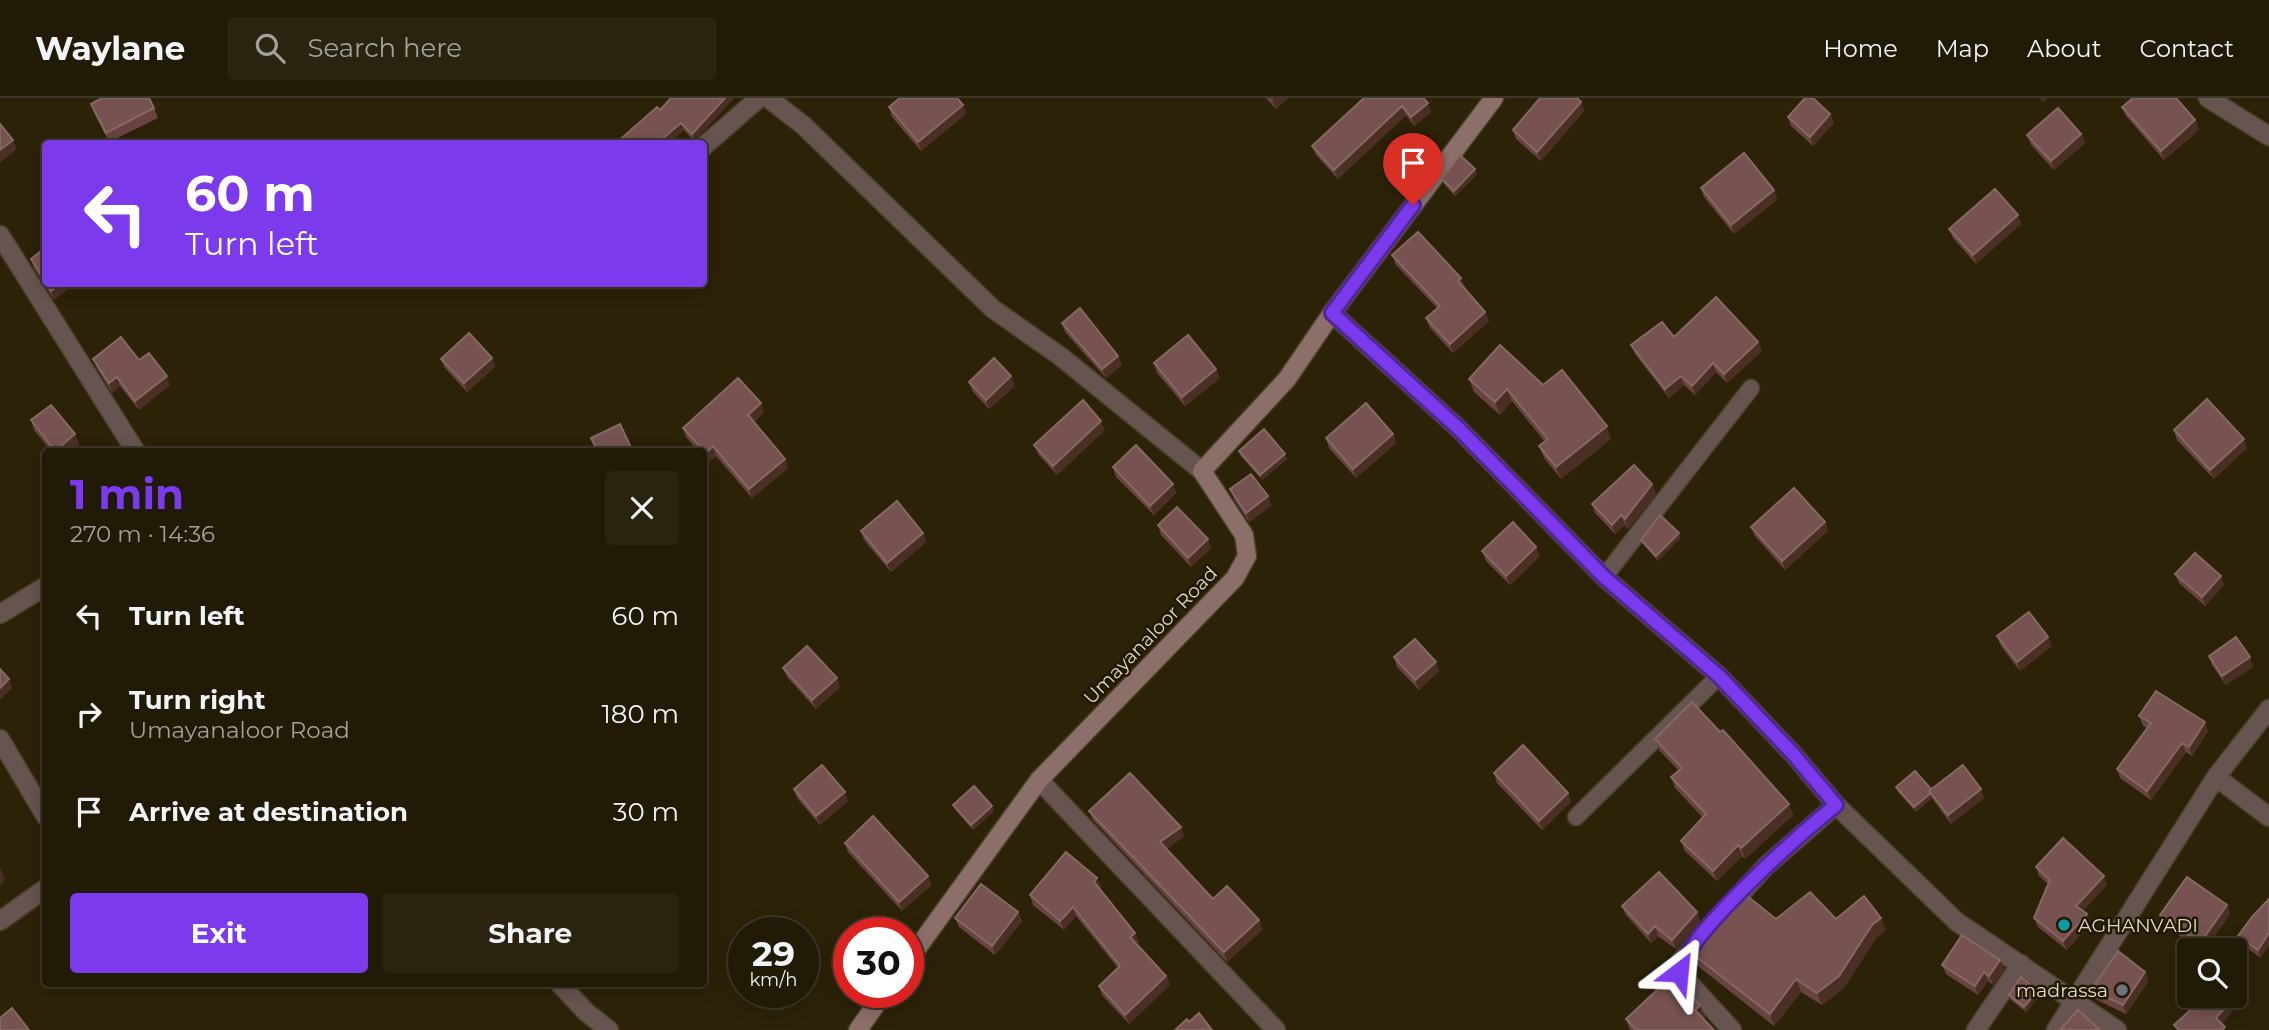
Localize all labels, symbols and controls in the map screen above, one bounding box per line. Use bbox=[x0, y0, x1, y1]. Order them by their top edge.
search box bbox=[227, 17, 717, 80]
text: Waylane bbox=[35, 28, 185, 68]
icon: search bbox=[251, 29, 289, 67]
text: Search here bbox=[307, 32, 462, 64]
text: Home bbox=[1823, 34, 1898, 63]
text: Map bbox=[1936, 34, 1989, 63]
text: About bbox=[2027, 34, 2101, 63]
text: Contact bbox=[2139, 34, 2234, 63]
pin bbox=[1383, 133, 1443, 205]
icon: arrive bbox=[1394, 144, 1432, 182]
text: 60 m bbox=[185, 164, 315, 223]
icon: left bbox=[70, 168, 161, 259]
text: Turn left bbox=[185, 224, 319, 263]
text: 1 min bbox=[70, 468, 184, 520]
button: close bbox=[605, 471, 679, 545]
text: 270 m · 14:36 bbox=[70, 520, 215, 548]
street label: Umayanaloor Road bbox=[1079, 562, 1222, 709]
icon: left bbox=[70, 597, 108, 635]
text: Turn left bbox=[129, 600, 245, 632]
text: 60 m bbox=[612, 600, 679, 632]
text: Turn right bbox=[129, 684, 265, 716]
icon: right bbox=[70, 695, 108, 733]
text: 180 m bbox=[601, 698, 679, 730]
text: Umayanaloor Road bbox=[129, 716, 350, 744]
icon: arrive bbox=[70, 793, 108, 831]
text: Arrive at destination bbox=[129, 796, 408, 828]
text: 30 m bbox=[613, 796, 679, 828]
button: Exit bbox=[70, 893, 368, 973]
button: Share bbox=[382, 893, 679, 973]
place label: AGHANVADI bbox=[2078, 914, 2198, 937]
speed limit sign: 30 bbox=[833, 917, 924, 1008]
marker: AGHANVADI bbox=[2056, 917, 2072, 933]
text: 29 bbox=[752, 932, 795, 975]
position arrow bbox=[1642, 935, 1716, 1009]
map controls bbox=[2177, 938, 2247, 1008]
button: search bbox=[2177, 938, 2247, 1008]
text: km/h bbox=[749, 969, 798, 991]
place label: madrassa bbox=[2016, 979, 2108, 1002]
marker: madrassa bbox=[2114, 982, 2130, 998]

